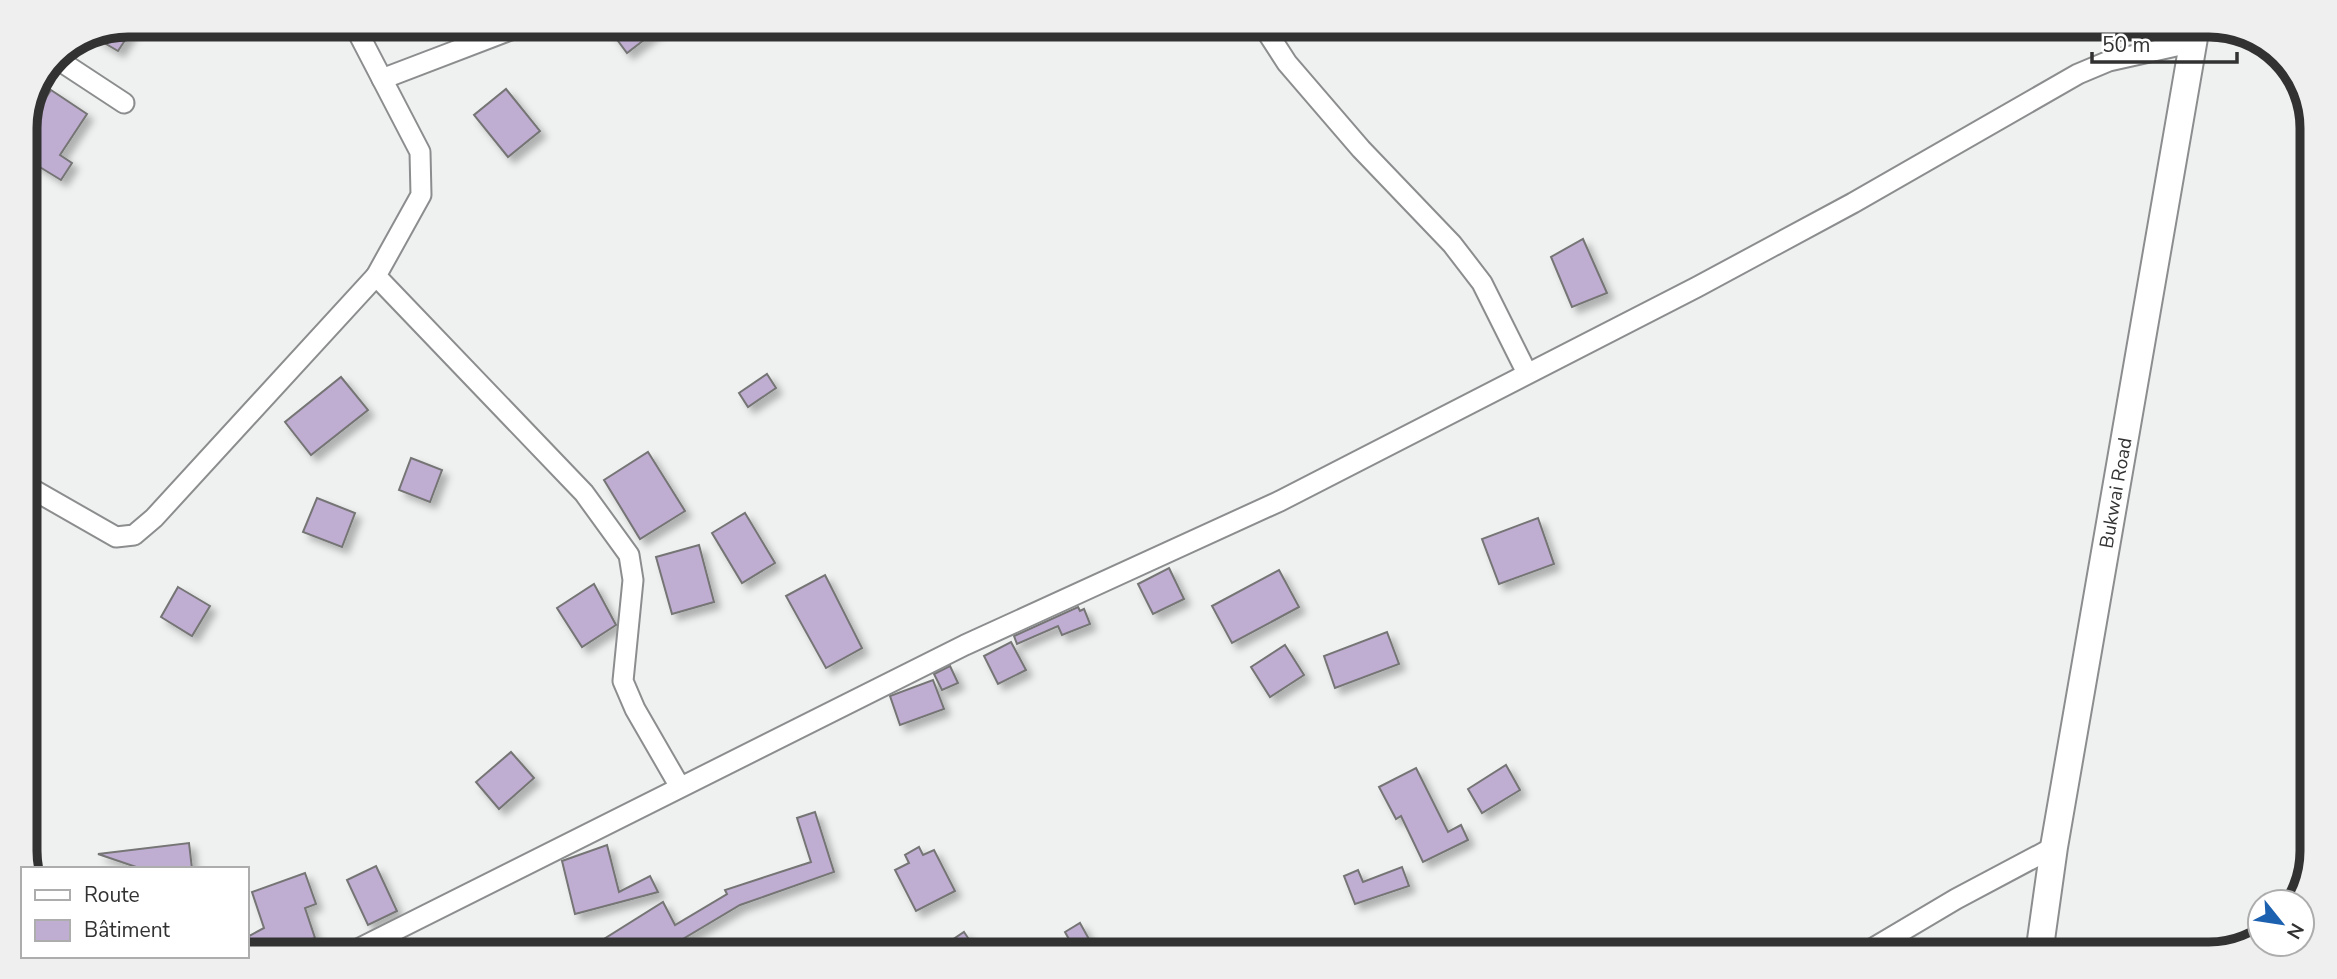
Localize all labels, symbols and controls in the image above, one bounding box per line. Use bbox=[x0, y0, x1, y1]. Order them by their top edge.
scale bar bbox=[2092, 21, 2237, 65]
text: 50 m bbox=[2102, 31, 2151, 59]
street label: Bukwai Road bbox=[2093, 436, 2139, 550]
legend bbox=[21, 867, 248, 958]
text: Route bbox=[84, 881, 140, 909]
north arrow bbox=[2246, 888, 2316, 958]
text: Bâtiment bbox=[84, 916, 171, 944]
text: N bbox=[2280, 918, 2310, 944]

